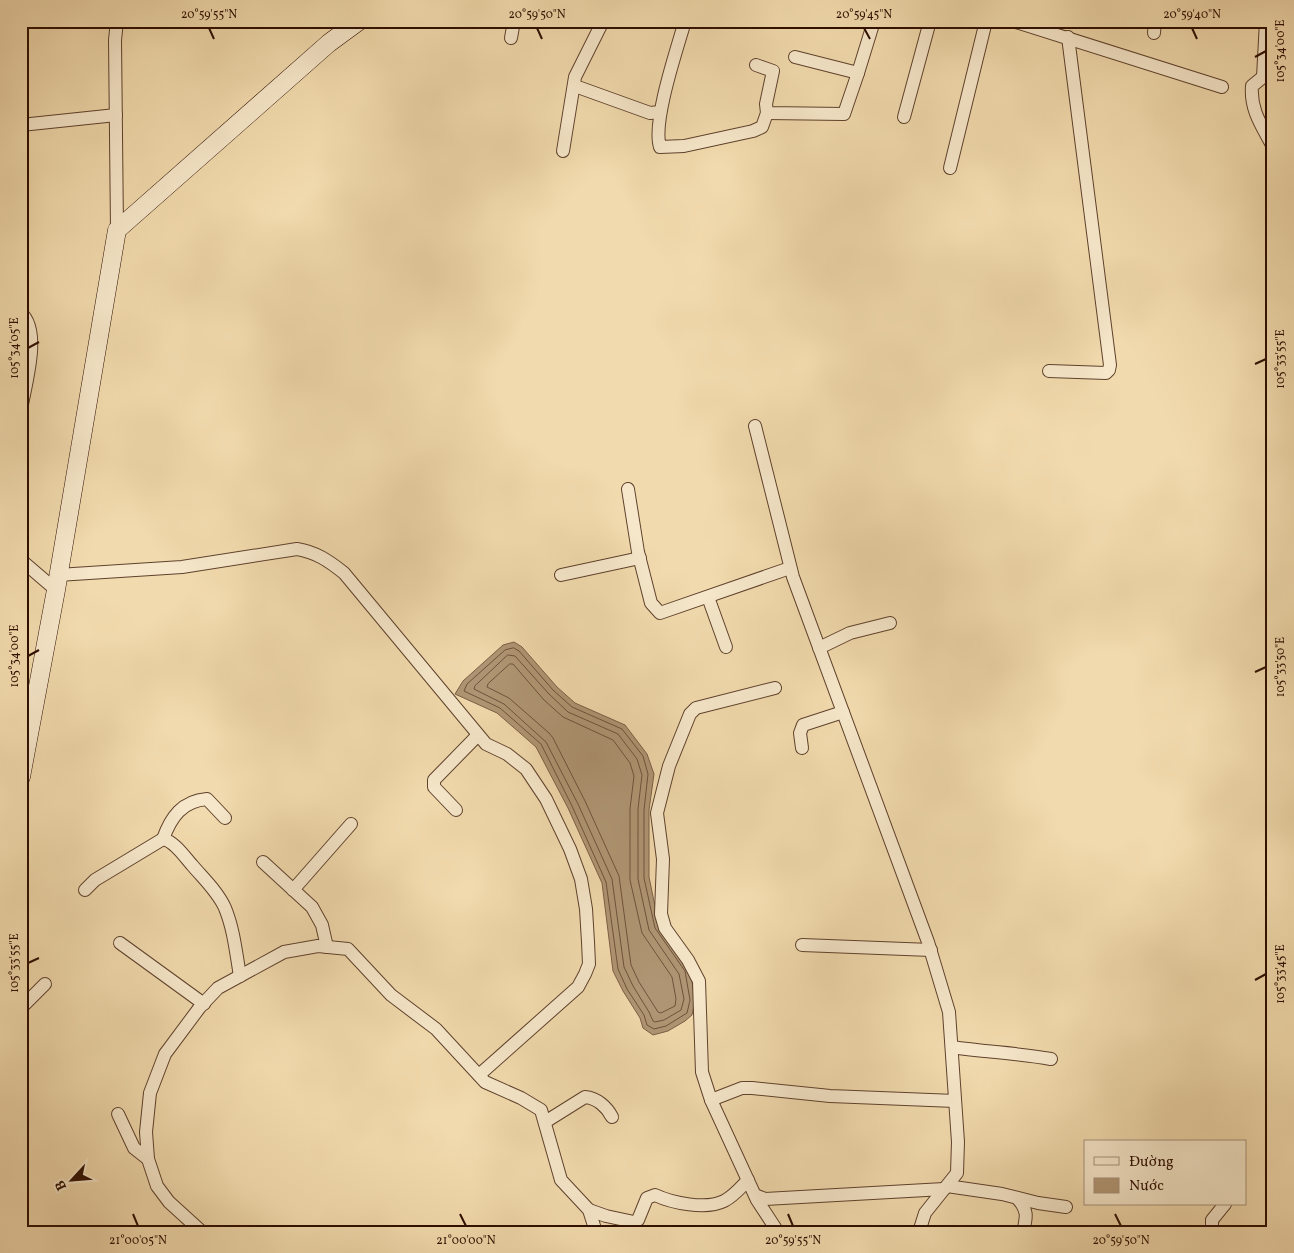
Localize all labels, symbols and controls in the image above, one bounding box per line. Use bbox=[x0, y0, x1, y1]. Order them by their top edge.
text: 20°59'55"N bbox=[181, 7, 237, 23]
text: 20°59'50"N bbox=[508, 7, 566, 23]
text: 20°59'45"N bbox=[836, 7, 892, 23]
text: 20°59'40"N bbox=[1163, 7, 1221, 23]
text: 105°34'00"E bbox=[1273, 20, 1289, 82]
text: 105°34'05"E bbox=[7, 317, 23, 379]
text: 105°33'55"E bbox=[1273, 329, 1289, 389]
text: 105°34'00"E bbox=[7, 625, 23, 687]
text: 105°33'50"E bbox=[1273, 637, 1289, 697]
text: 105°33'55"E bbox=[7, 933, 23, 993]
text: 105°33'45"E bbox=[1273, 944, 1289, 1004]
legend bbox=[1084, 1140, 1246, 1206]
text: Đường bbox=[1129, 1152, 1174, 1173]
north arrow bbox=[48, 1156, 98, 1206]
text: Nước bbox=[1129, 1176, 1164, 1197]
text: B bbox=[51, 1177, 72, 1193]
text: 21°00'05"N bbox=[109, 1233, 167, 1249]
text: 21°00'00"N bbox=[436, 1233, 496, 1249]
text: 20°59'55"N bbox=[765, 1233, 821, 1249]
text: 20°59'50"N bbox=[1092, 1233, 1150, 1249]

